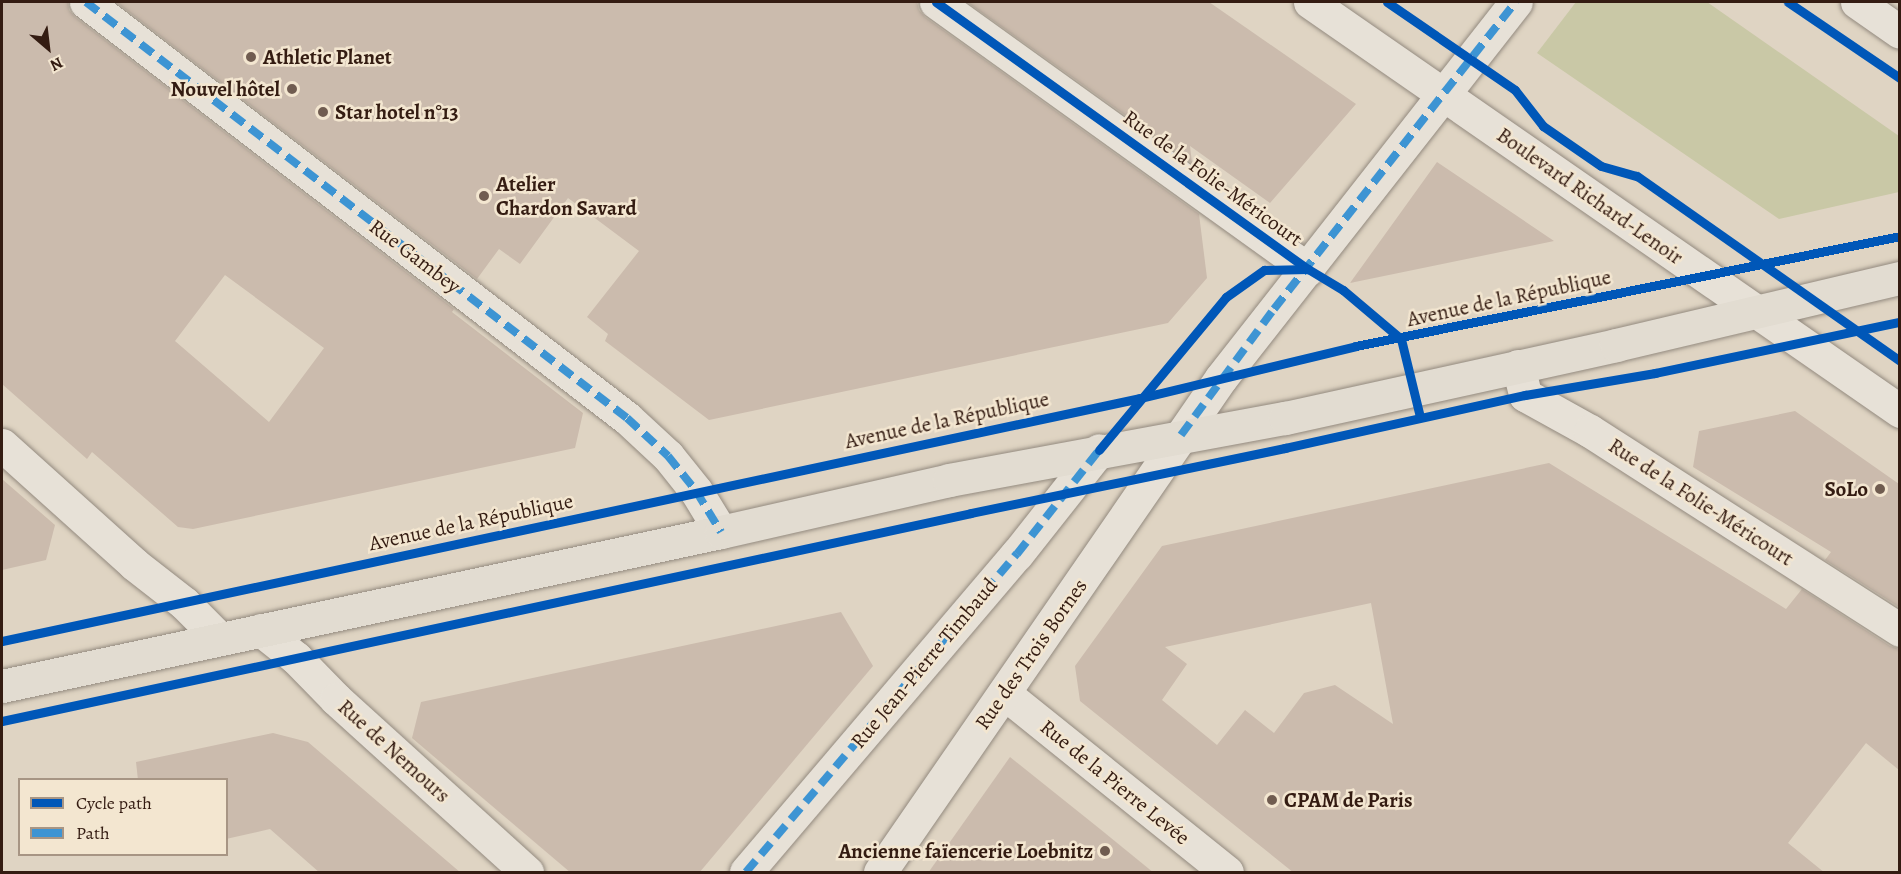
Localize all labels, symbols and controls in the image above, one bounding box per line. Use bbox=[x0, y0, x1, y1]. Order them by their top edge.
north arrow bbox=[18, 18, 78, 78]
place label: Athletic Planet bbox=[263, 44, 392, 70]
marker: Athletic Planet bbox=[244, 50, 258, 64]
text: N bbox=[46, 51, 67, 76]
place label: Nouvel hôtel bbox=[170, 76, 280, 102]
marker: Nouvel hôtel bbox=[285, 82, 299, 96]
place label: Star hotel n°13 bbox=[335, 99, 458, 125]
marker: Star hotel n°13 bbox=[316, 105, 330, 119]
street label: Rue de la Folie-Méricourt bbox=[1119, 105, 1307, 251]
street label: Boulevard Richard-Lenoir bbox=[1492, 122, 1688, 270]
place label: Atelier Chardon Savard bbox=[496, 171, 637, 221]
marker: Atelier Chardon Savard bbox=[477, 189, 491, 203]
street label: Rue Gambey bbox=[364, 214, 466, 298]
street label: Avenue de la République bbox=[1405, 264, 1613, 332]
street label: Avenue de la République bbox=[843, 386, 1051, 454]
street label: Rue de la Folie-Méricourt bbox=[1604, 433, 1798, 571]
place label: SoLo bbox=[1825, 476, 1868, 502]
marker: SoLo bbox=[1873, 482, 1887, 496]
street label: Avenue de la République bbox=[367, 488, 575, 556]
street label: Rue Jean-Pierre Timbaud bbox=[845, 573, 1003, 753]
street label: Rue des Trois Bornes bbox=[970, 574, 1092, 734]
street label: Rue de Nemours bbox=[333, 694, 455, 808]
street label: Rue de la Pierre Levée bbox=[1035, 714, 1195, 850]
legend bbox=[18, 778, 228, 856]
place label: CPAM de Paris bbox=[1284, 787, 1412, 813]
text: Cycle path bbox=[76, 791, 152, 815]
marker: CPAM de Paris bbox=[1265, 793, 1279, 807]
text: Path bbox=[76, 821, 110, 845]
place label: Ancienne faïencerie Loebnitz bbox=[838, 838, 1093, 864]
marker: Ancienne faïencerie Loebnitz bbox=[1098, 844, 1112, 858]

